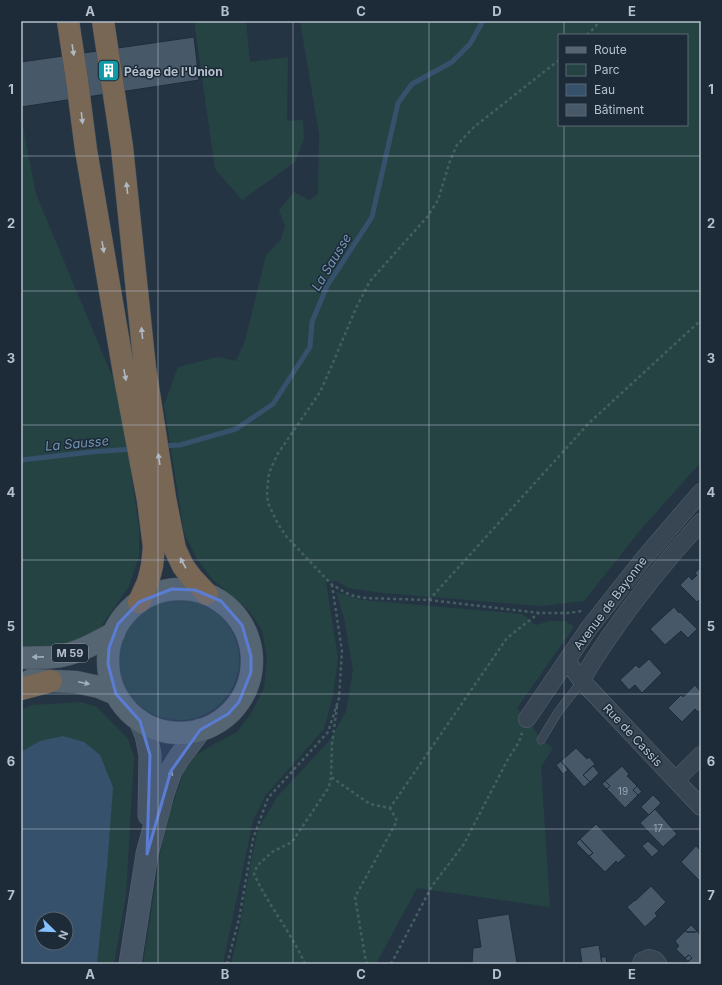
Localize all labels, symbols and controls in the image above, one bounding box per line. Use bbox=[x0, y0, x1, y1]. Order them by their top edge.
text: A bbox=[85, 3, 95, 19]
text: B bbox=[221, 3, 230, 19]
text: C bbox=[356, 3, 366, 19]
text: D bbox=[492, 3, 502, 19]
text: E bbox=[628, 3, 636, 19]
legend bbox=[558, 34, 688, 126]
text: Route bbox=[594, 42, 627, 57]
one-way arrow bbox=[70, 44, 76, 56]
building icon: Péage de l'Union bbox=[96, 58, 122, 84]
text: Parc bbox=[594, 62, 620, 77]
place label: Péage de l'Union bbox=[124, 64, 223, 79]
text: 1 bbox=[8, 81, 14, 97]
text: 1 bbox=[708, 81, 714, 97]
text: Eau bbox=[594, 82, 615, 97]
text: Bâtiment bbox=[594, 102, 644, 117]
one-way arrow bbox=[79, 112, 85, 125]
one-way arrow bbox=[124, 182, 130, 194]
text: 2 bbox=[7, 215, 15, 231]
text: 2 bbox=[707, 215, 715, 231]
water label: La Sausse bbox=[308, 230, 354, 294]
one-way arrow bbox=[100, 241, 106, 253]
one-way arrow bbox=[139, 327, 145, 339]
text: 3 bbox=[7, 350, 15, 366]
text: 3 bbox=[707, 350, 715, 366]
one-way arrow bbox=[122, 369, 128, 381]
water label: La Sausse bbox=[44, 432, 110, 454]
one-way arrow bbox=[156, 453, 162, 465]
text: 4 bbox=[7, 484, 16, 500]
text: 4 bbox=[707, 484, 716, 500]
street label: Avenue de Bayonne bbox=[570, 554, 650, 652]
one-way arrow bbox=[179, 557, 186, 569]
text: 5 bbox=[7, 618, 15, 634]
text: 5 bbox=[707, 618, 715, 634]
road number: M 59 bbox=[52, 644, 88, 662]
one-way arrow bbox=[31, 654, 44, 660]
one-way arrow bbox=[78, 681, 90, 687]
street label: Rue de Cassis bbox=[600, 701, 666, 769]
text: 6 bbox=[7, 753, 15, 769]
text: 6 bbox=[707, 753, 715, 769]
one-way arrow bbox=[167, 770, 173, 782]
house number: 19 bbox=[618, 785, 628, 797]
house number: 17 bbox=[653, 822, 663, 834]
text: 7 bbox=[7, 887, 15, 903]
text: 7 bbox=[707, 887, 715, 903]
north arrow bbox=[34, 911, 74, 951]
text: N bbox=[55, 928, 71, 942]
text: A bbox=[85, 966, 95, 982]
text: B bbox=[221, 966, 230, 982]
text: C bbox=[356, 966, 366, 982]
text: D bbox=[492, 966, 502, 982]
text: E bbox=[628, 966, 636, 982]

